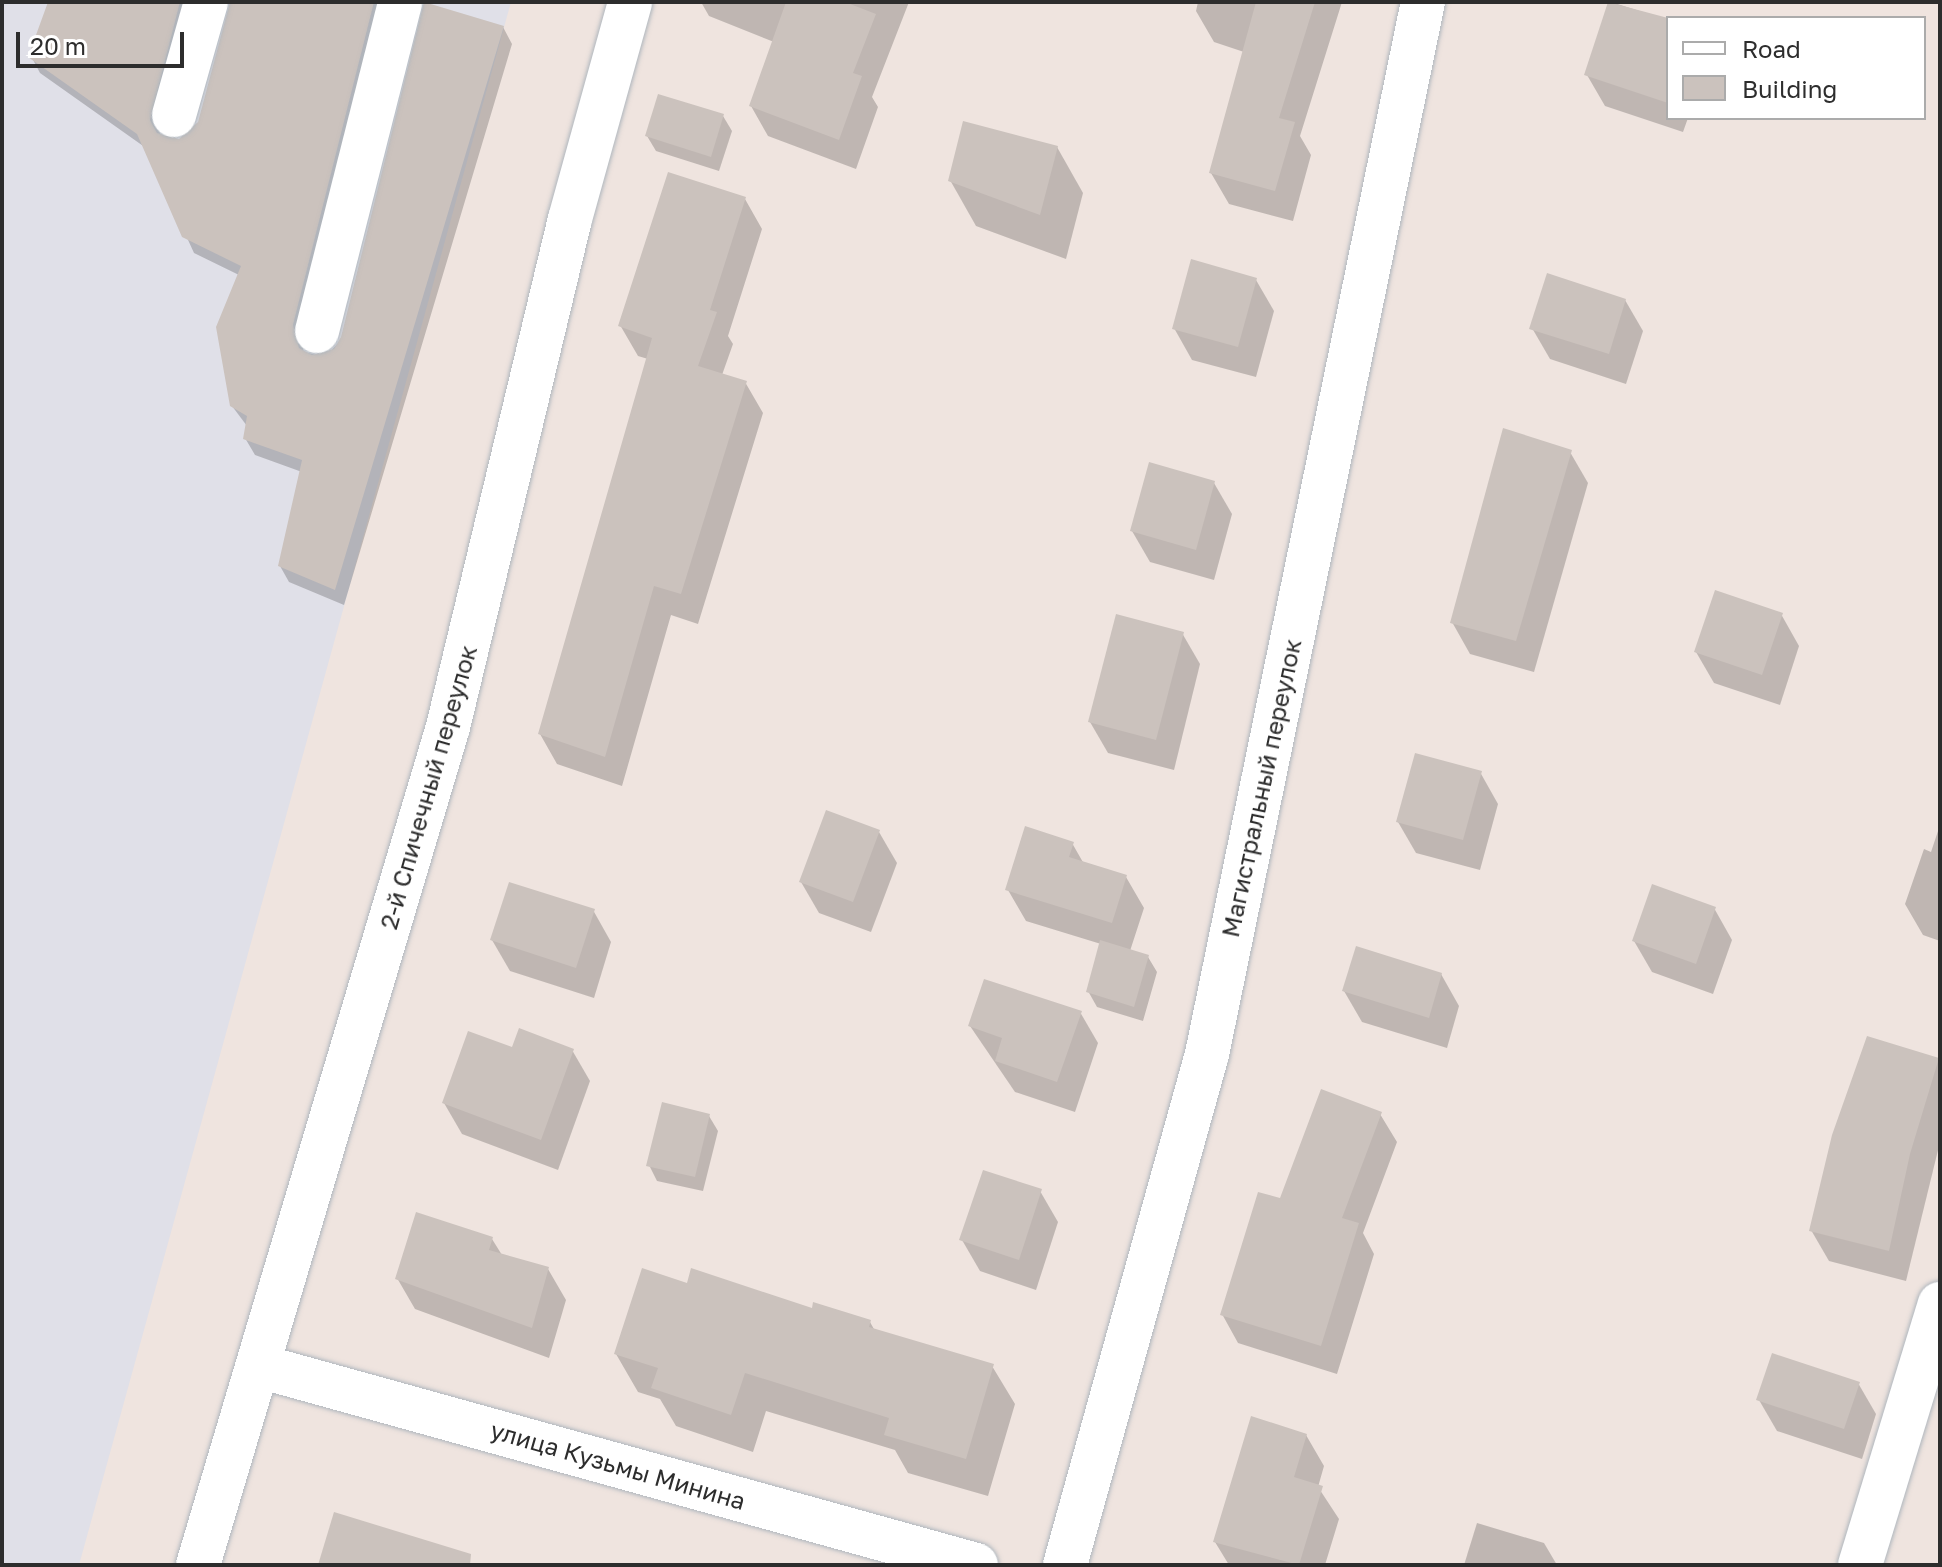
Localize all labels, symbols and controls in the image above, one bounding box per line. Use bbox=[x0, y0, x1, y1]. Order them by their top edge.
scale bar bbox=[20, 16, 188, 66]
legend bbox=[1666, 16, 1926, 120]
text: 20 m bbox=[30, 31, 86, 60]
text: Road bbox=[1742, 34, 1801, 63]
text: Building bbox=[1742, 74, 1837, 103]
street label: Магистральный переулок bbox=[1215, 636, 1307, 940]
street label: 2-й Спичечный переулок bbox=[374, 642, 482, 932]
street label: улица Кузьмы Минина bbox=[487, 1415, 749, 1515]

